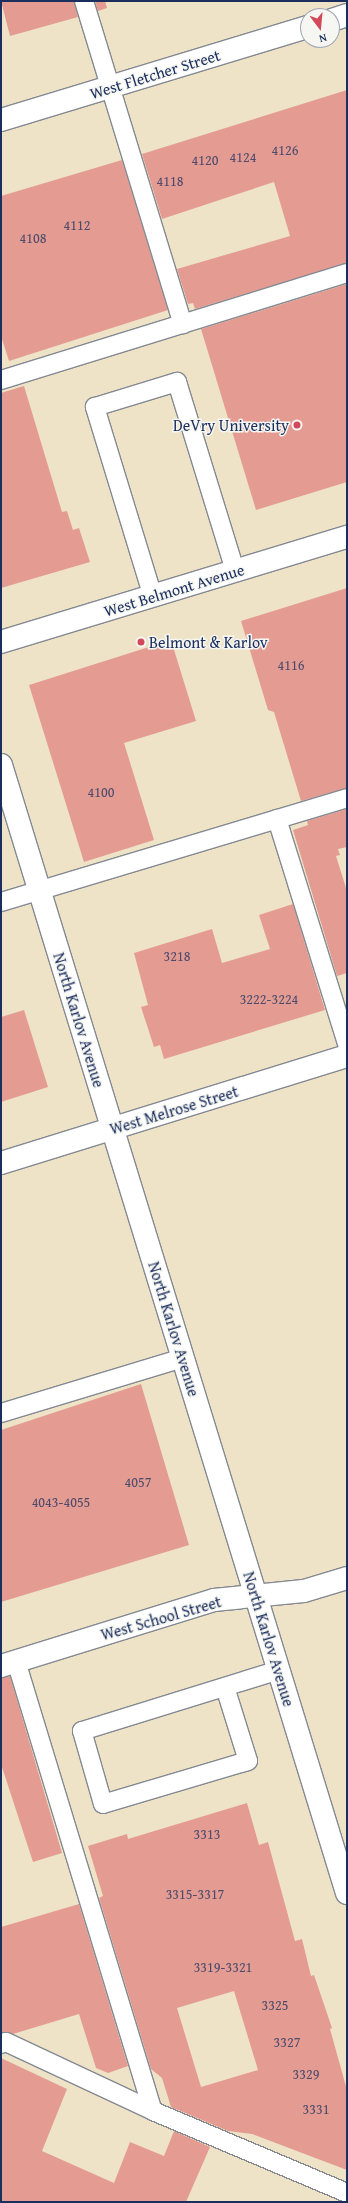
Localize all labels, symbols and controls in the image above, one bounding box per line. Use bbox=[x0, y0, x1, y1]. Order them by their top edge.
north arrow bbox=[300, 8, 340, 48]
text: N bbox=[317, 30, 329, 47]
street label: West Fletcher Street bbox=[87, 45, 223, 103]
house number: 4126 bbox=[272, 142, 298, 158]
house number: 4124 bbox=[230, 149, 256, 165]
house number: 4120 bbox=[192, 152, 218, 168]
house number: 4118 bbox=[157, 173, 183, 189]
house number: 4112 bbox=[64, 217, 90, 233]
house number: 4108 bbox=[20, 230, 46, 246]
place label: DeVry University bbox=[173, 415, 289, 435]
marker: DeVry University bbox=[292, 420, 302, 430]
street label: West Belmont Avenue bbox=[102, 560, 246, 620]
place label: Belmont & Karlov bbox=[149, 632, 268, 652]
marker: Belmont & Karlov bbox=[136, 637, 146, 647]
house number: 4116 bbox=[278, 657, 304, 673]
house number: 4100 bbox=[88, 784, 114, 800]
house number: 3218 bbox=[164, 948, 190, 964]
street label: North Karlov Avenue bbox=[49, 950, 109, 1090]
house number: 3222-3224 bbox=[240, 991, 298, 1007]
street label: West Melrose Street bbox=[107, 1081, 241, 1139]
street label: North Karlov Avenue bbox=[144, 1259, 204, 1399]
house number: 4057 bbox=[125, 1474, 151, 1490]
house number: 4043-4055 bbox=[32, 1494, 90, 1510]
street label: North Karlov Avenue bbox=[239, 1569, 299, 1709]
street label: West School Street bbox=[99, 1592, 223, 1644]
house number: 3313 bbox=[194, 1826, 220, 1842]
house number: 3315-3317 bbox=[166, 1886, 224, 1902]
house number: 3319-3321 bbox=[194, 1959, 252, 1975]
house number: 3325 bbox=[262, 1997, 288, 2013]
house number: 3327 bbox=[274, 2034, 300, 2050]
house number: 3329 bbox=[293, 2066, 319, 2082]
house number: 3331 bbox=[303, 2101, 329, 2117]

